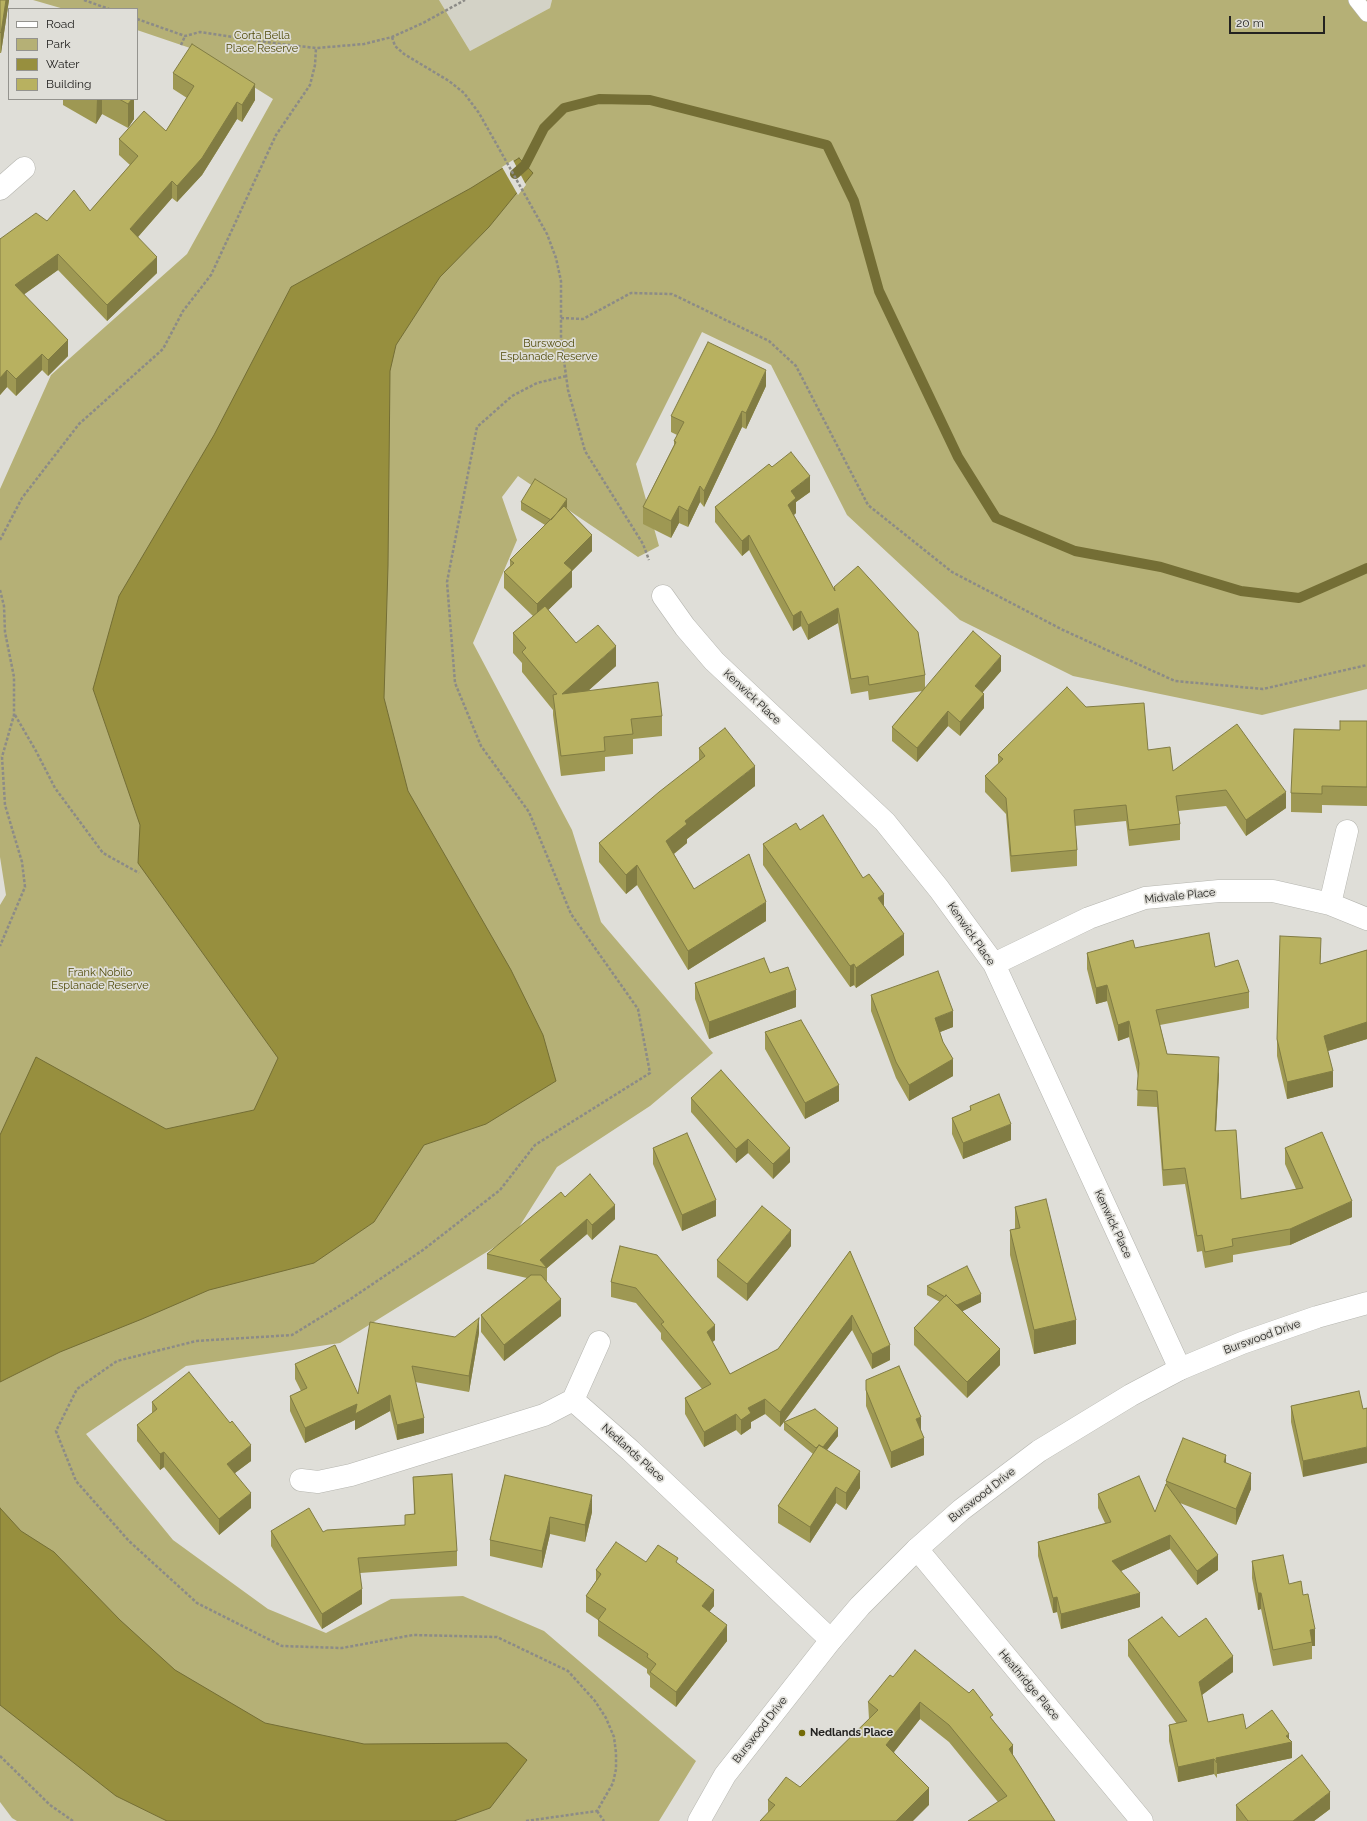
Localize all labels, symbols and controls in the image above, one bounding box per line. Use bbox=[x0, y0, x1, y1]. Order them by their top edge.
legend bbox=[8, 8, 138, 100]
scale bar bbox=[1231, 8, 1327, 34]
text: 20 m bbox=[1236, 16, 1264, 30]
text: Road bbox=[46, 17, 75, 31]
park label: Corta Bella Place Reserve bbox=[226, 29, 298, 55]
text: Park bbox=[46, 37, 71, 51]
text: Water bbox=[46, 57, 80, 71]
text: Building bbox=[46, 77, 92, 91]
park label: Burswood Esplanade Reserve bbox=[500, 337, 598, 363]
street label: Kenwick Place bbox=[721, 667, 783, 727]
street label: Midvale Place bbox=[1144, 886, 1216, 906]
street label: Kenwick Place bbox=[944, 900, 998, 968]
park label: Frank Nobilo Esplanade Reserve bbox=[51, 966, 149, 992]
street label: Kenwick Place bbox=[1091, 1188, 1135, 1260]
street label: Burswood Drive bbox=[1222, 1317, 1302, 1357]
street label: Nedlands Place bbox=[599, 1421, 667, 1485]
street label: Burswood Drive bbox=[946, 1465, 1018, 1525]
street label: Heathridge Place bbox=[996, 1647, 1062, 1723]
street label: Burswood Drive bbox=[730, 1694, 790, 1766]
place label: Nedlands Place bbox=[810, 1726, 893, 1740]
marker: Nedlands Place bbox=[797, 1728, 807, 1738]

